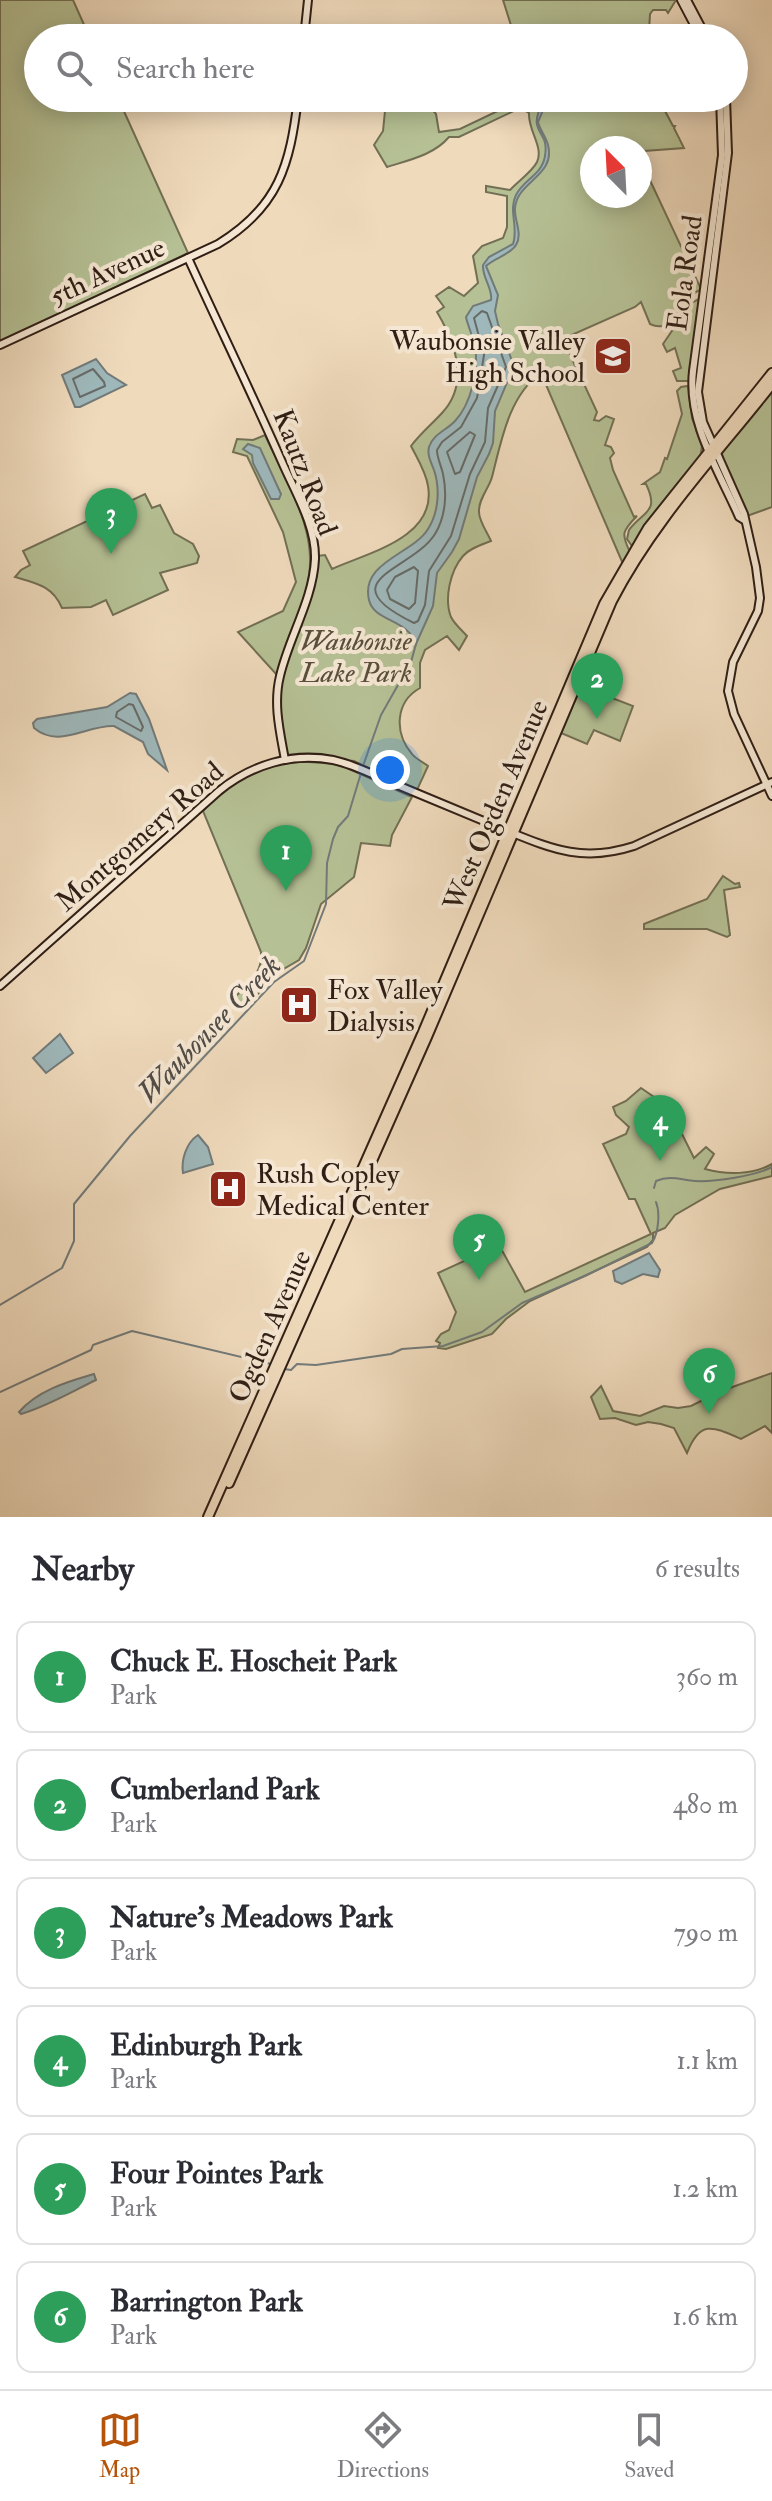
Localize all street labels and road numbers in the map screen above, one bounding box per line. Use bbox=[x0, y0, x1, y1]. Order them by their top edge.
street label: Eola Road bbox=[660, 213, 711, 333]
street label: 5th Avenue bbox=[44, 230, 171, 314]
street label: Kautz Road bbox=[265, 404, 345, 541]
street label: West Ogden Avenue bbox=[436, 695, 557, 917]
street label: Montgomery Road bbox=[49, 755, 231, 920]
street label: Ogden Avenue bbox=[221, 1245, 320, 1408]

